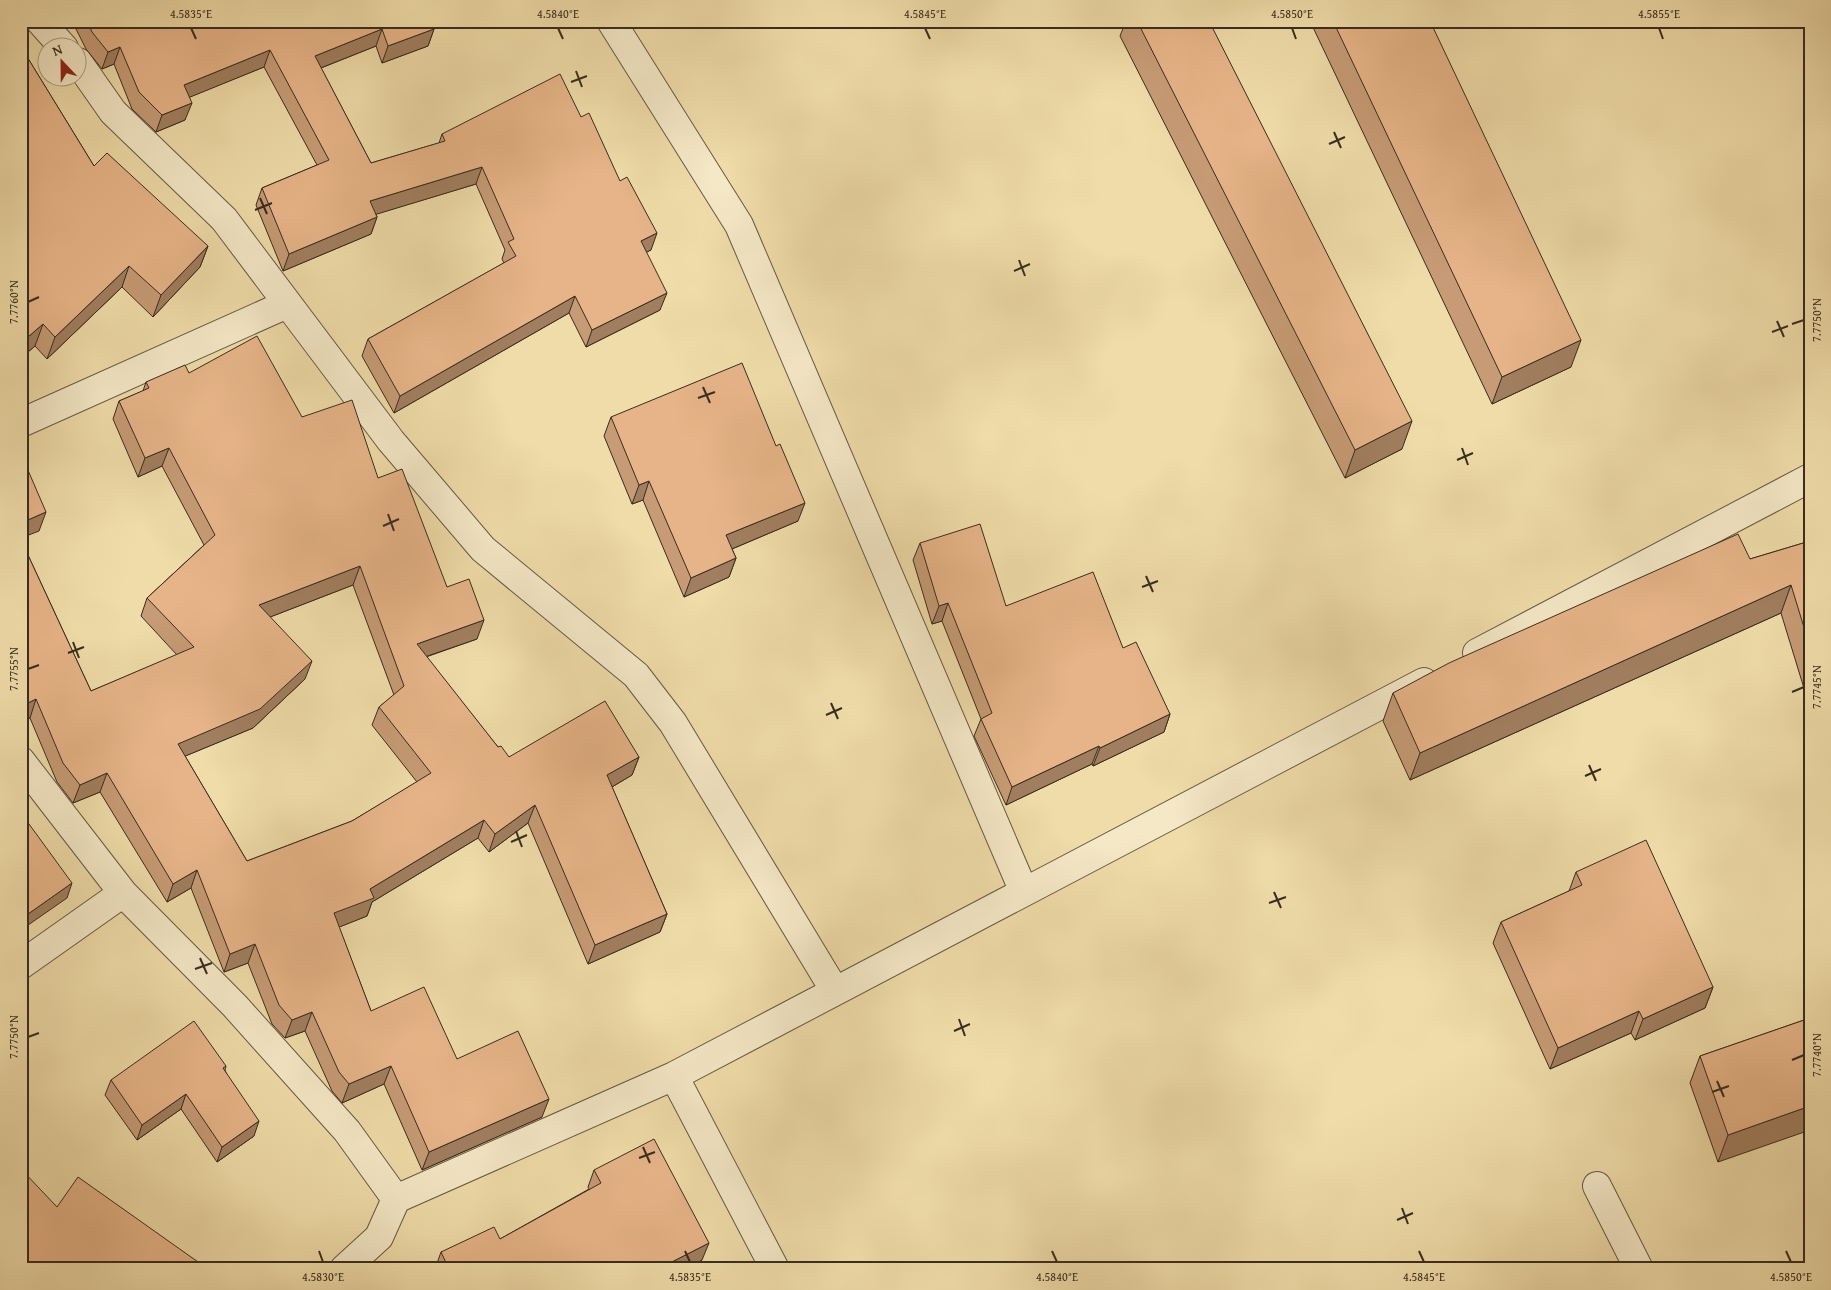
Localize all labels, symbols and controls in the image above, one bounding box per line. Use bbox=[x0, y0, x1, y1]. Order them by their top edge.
text: 4.5835°E bbox=[170, 5, 212, 22]
text: 4.5840°E bbox=[537, 5, 579, 22]
text: 4.5845°E bbox=[904, 5, 946, 22]
text: 4.5850°E bbox=[1271, 5, 1313, 22]
text: 4.5855°E bbox=[1638, 5, 1680, 22]
north arrow bbox=[38, 38, 88, 88]
text: N bbox=[49, 39, 66, 61]
text: 7.7760°N bbox=[5, 280, 22, 324]
text: 7.7750°N bbox=[1808, 298, 1825, 342]
text: 7.7755°N bbox=[5, 647, 22, 691]
text: 7.7745°N bbox=[1808, 665, 1825, 709]
text: 7.7750°N bbox=[5, 1015, 22, 1059]
text: 7.7740°N bbox=[1808, 1033, 1825, 1077]
text: 4.5830°E bbox=[302, 1268, 344, 1285]
text: 4.5835°E bbox=[669, 1268, 711, 1285]
text: 4.5840°E bbox=[1036, 1268, 1078, 1285]
text: 4.5845°E bbox=[1403, 1268, 1445, 1285]
text: 4.5850°E bbox=[1770, 1268, 1812, 1285]

